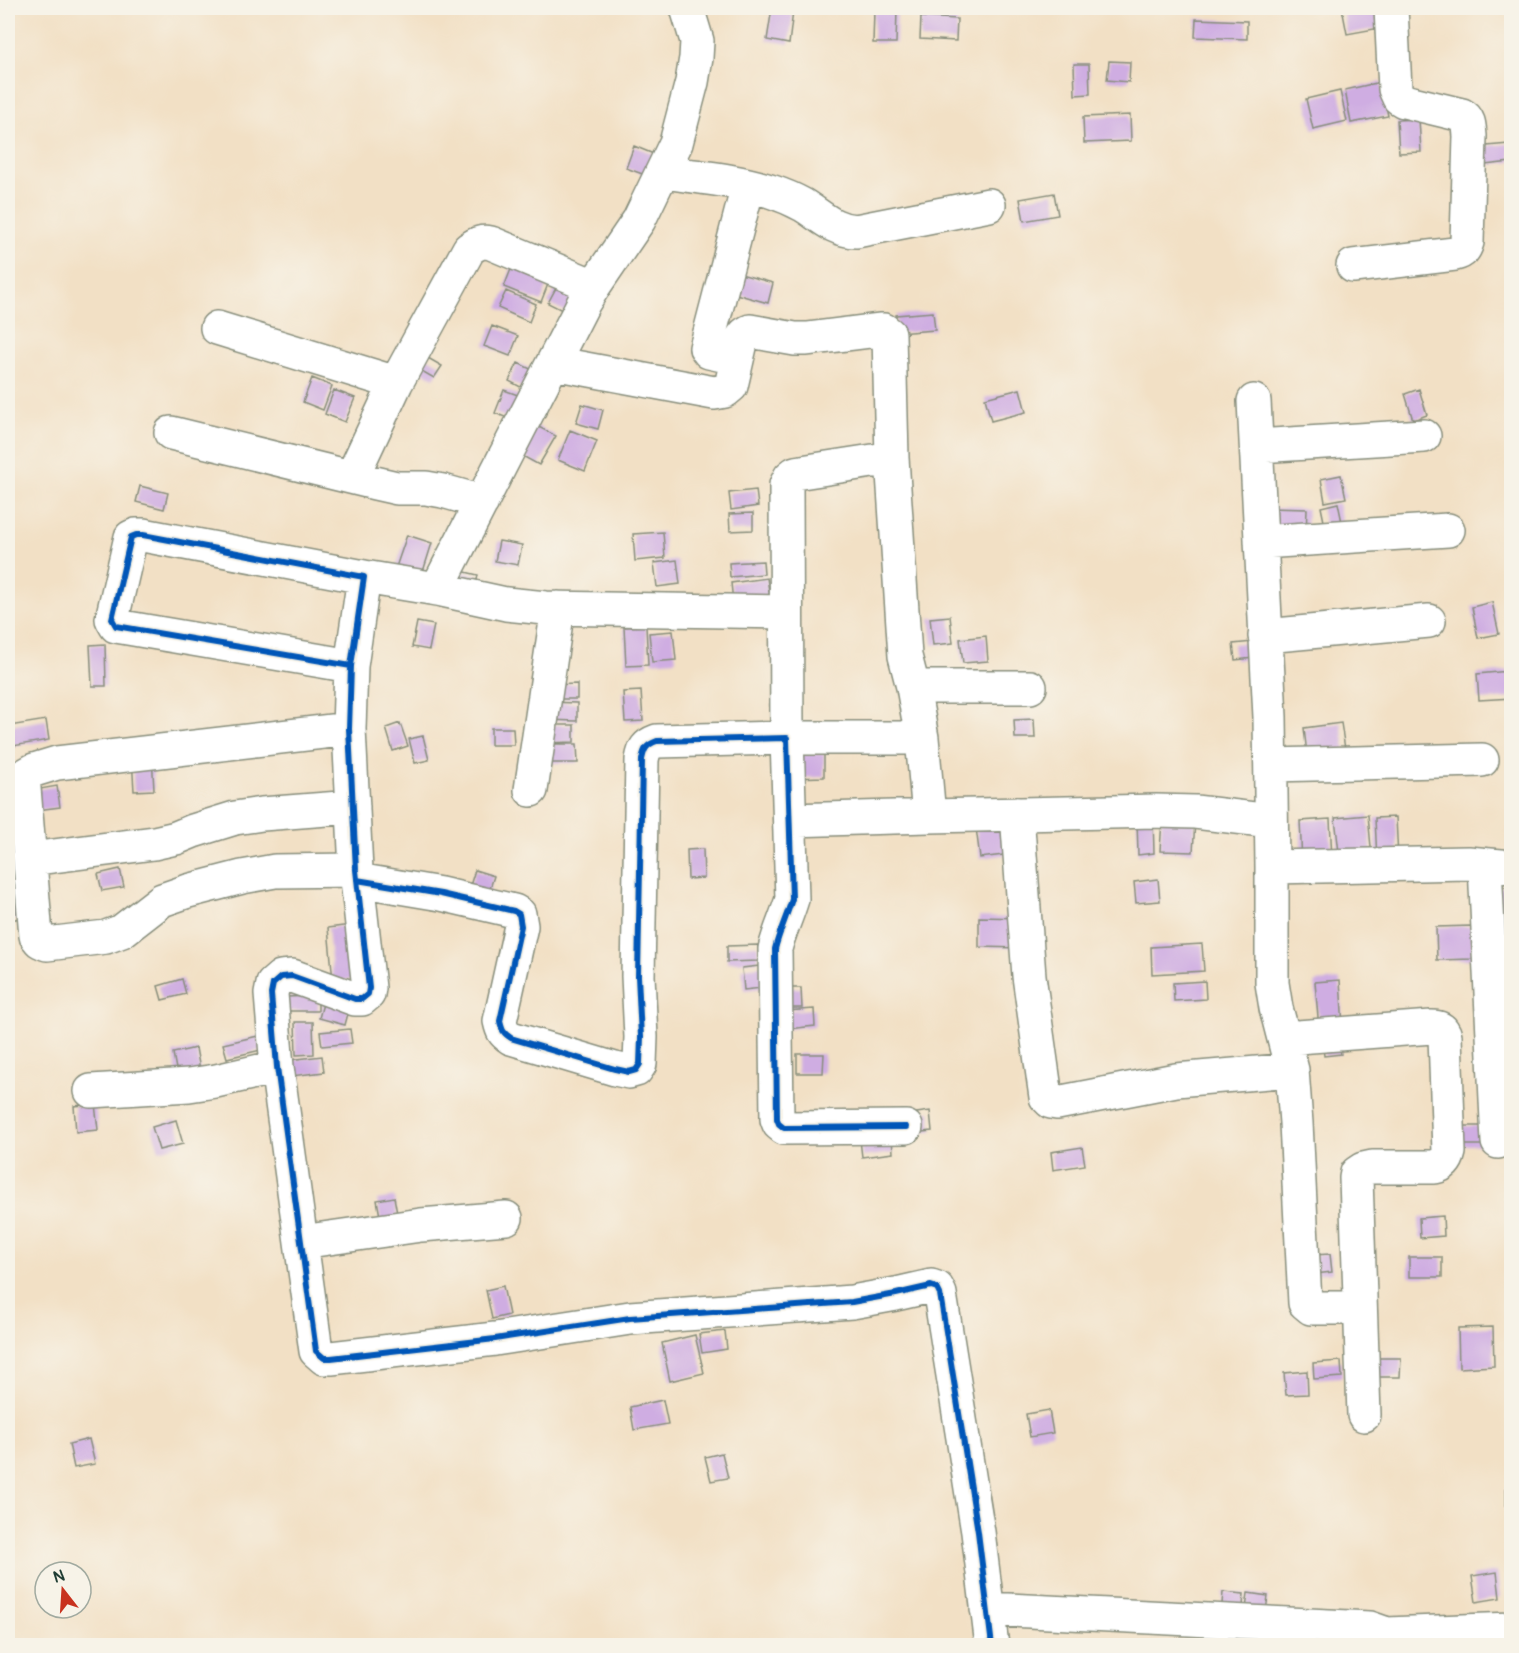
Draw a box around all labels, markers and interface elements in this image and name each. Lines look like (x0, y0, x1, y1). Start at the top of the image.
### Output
north arrow (33, 1560, 93, 1620)
text: N (51, 1565, 67, 1588)

